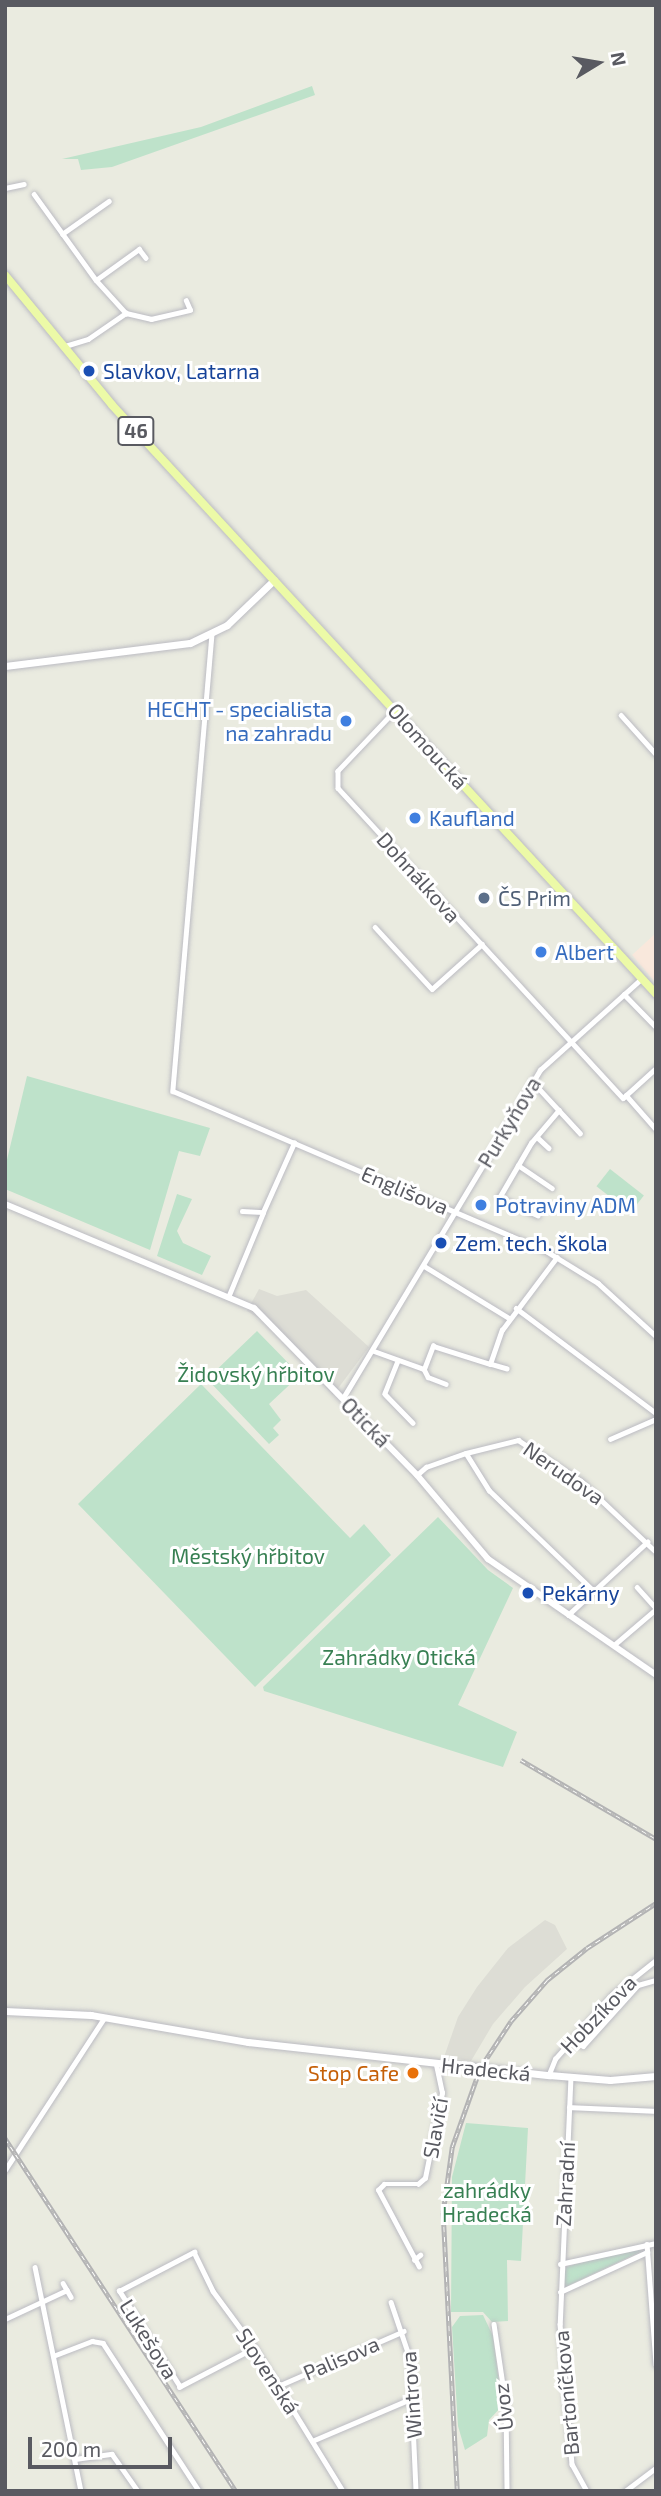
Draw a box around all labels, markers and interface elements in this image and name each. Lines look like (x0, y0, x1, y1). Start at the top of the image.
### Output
north arrow (563, 28, 633, 98)
text: N (607, 50, 632, 68)
place label: Slavkov, Latarna (103, 358, 260, 384)
marker: Slavkov, Latarna (81, 363, 97, 379)
road number: 46 (117, 416, 155, 446)
place label: HECHT - specialista na zahradu (147, 696, 332, 746)
street label: Olomoucká (383, 698, 473, 794)
marker: HECHT - specialista na zahradu (338, 713, 354, 729)
place label: Kaufland (429, 805, 515, 831)
marker: Kaufland (407, 810, 423, 826)
street label: Dohnálkova (372, 827, 466, 927)
place label: ČS Prim (498, 885, 571, 911)
marker: ČS Prim (476, 890, 492, 906)
place label: Albert (555, 939, 614, 965)
marker: Albert (533, 944, 549, 960)
street label: Purkyňova (472, 1072, 546, 1172)
street label: Englišova (358, 1160, 452, 1220)
place label: Potraviny ADM (495, 1192, 637, 1218)
marker: Potraviny ADM (473, 1197, 489, 1213)
place label: Zem. tech. škola (455, 1230, 608, 1256)
marker: Zem. tech. škola (433, 1235, 449, 1251)
park label: Židovský hřbitov (177, 1361, 335, 1387)
street label: Otická (336, 1392, 396, 1452)
street label: Nerudova (519, 1436, 609, 1510)
park label: Městský hřbitov (171, 1543, 325, 1569)
place label: Pekárny (542, 1580, 619, 1606)
marker: Pekárny (520, 1585, 536, 1601)
park label: Zahrádky Otická (322, 1644, 476, 1670)
street label: Hobzíkova (555, 1970, 641, 2058)
street label: Hradecká (440, 2052, 532, 2086)
place label: Stop Cafe (308, 2060, 399, 2086)
marker: Stop Cafe (405, 2065, 421, 2081)
street label: Slavičí (417, 2096, 453, 2160)
street label: Zahradní (550, 2141, 580, 2227)
park label: zahrádky Hradecká (442, 2177, 532, 2227)
street label: Lukešova (115, 2294, 183, 2384)
street label: Slovenská (231, 2323, 305, 2419)
street label: Bartoníčkova (548, 2329, 584, 2457)
street label: Palisova (299, 2331, 383, 2385)
street label: Wintrova (395, 2350, 427, 2440)
street label: Úvoz (488, 2382, 518, 2432)
scale bar (32, 2422, 175, 2466)
text: 200 m (41, 2436, 101, 2461)

